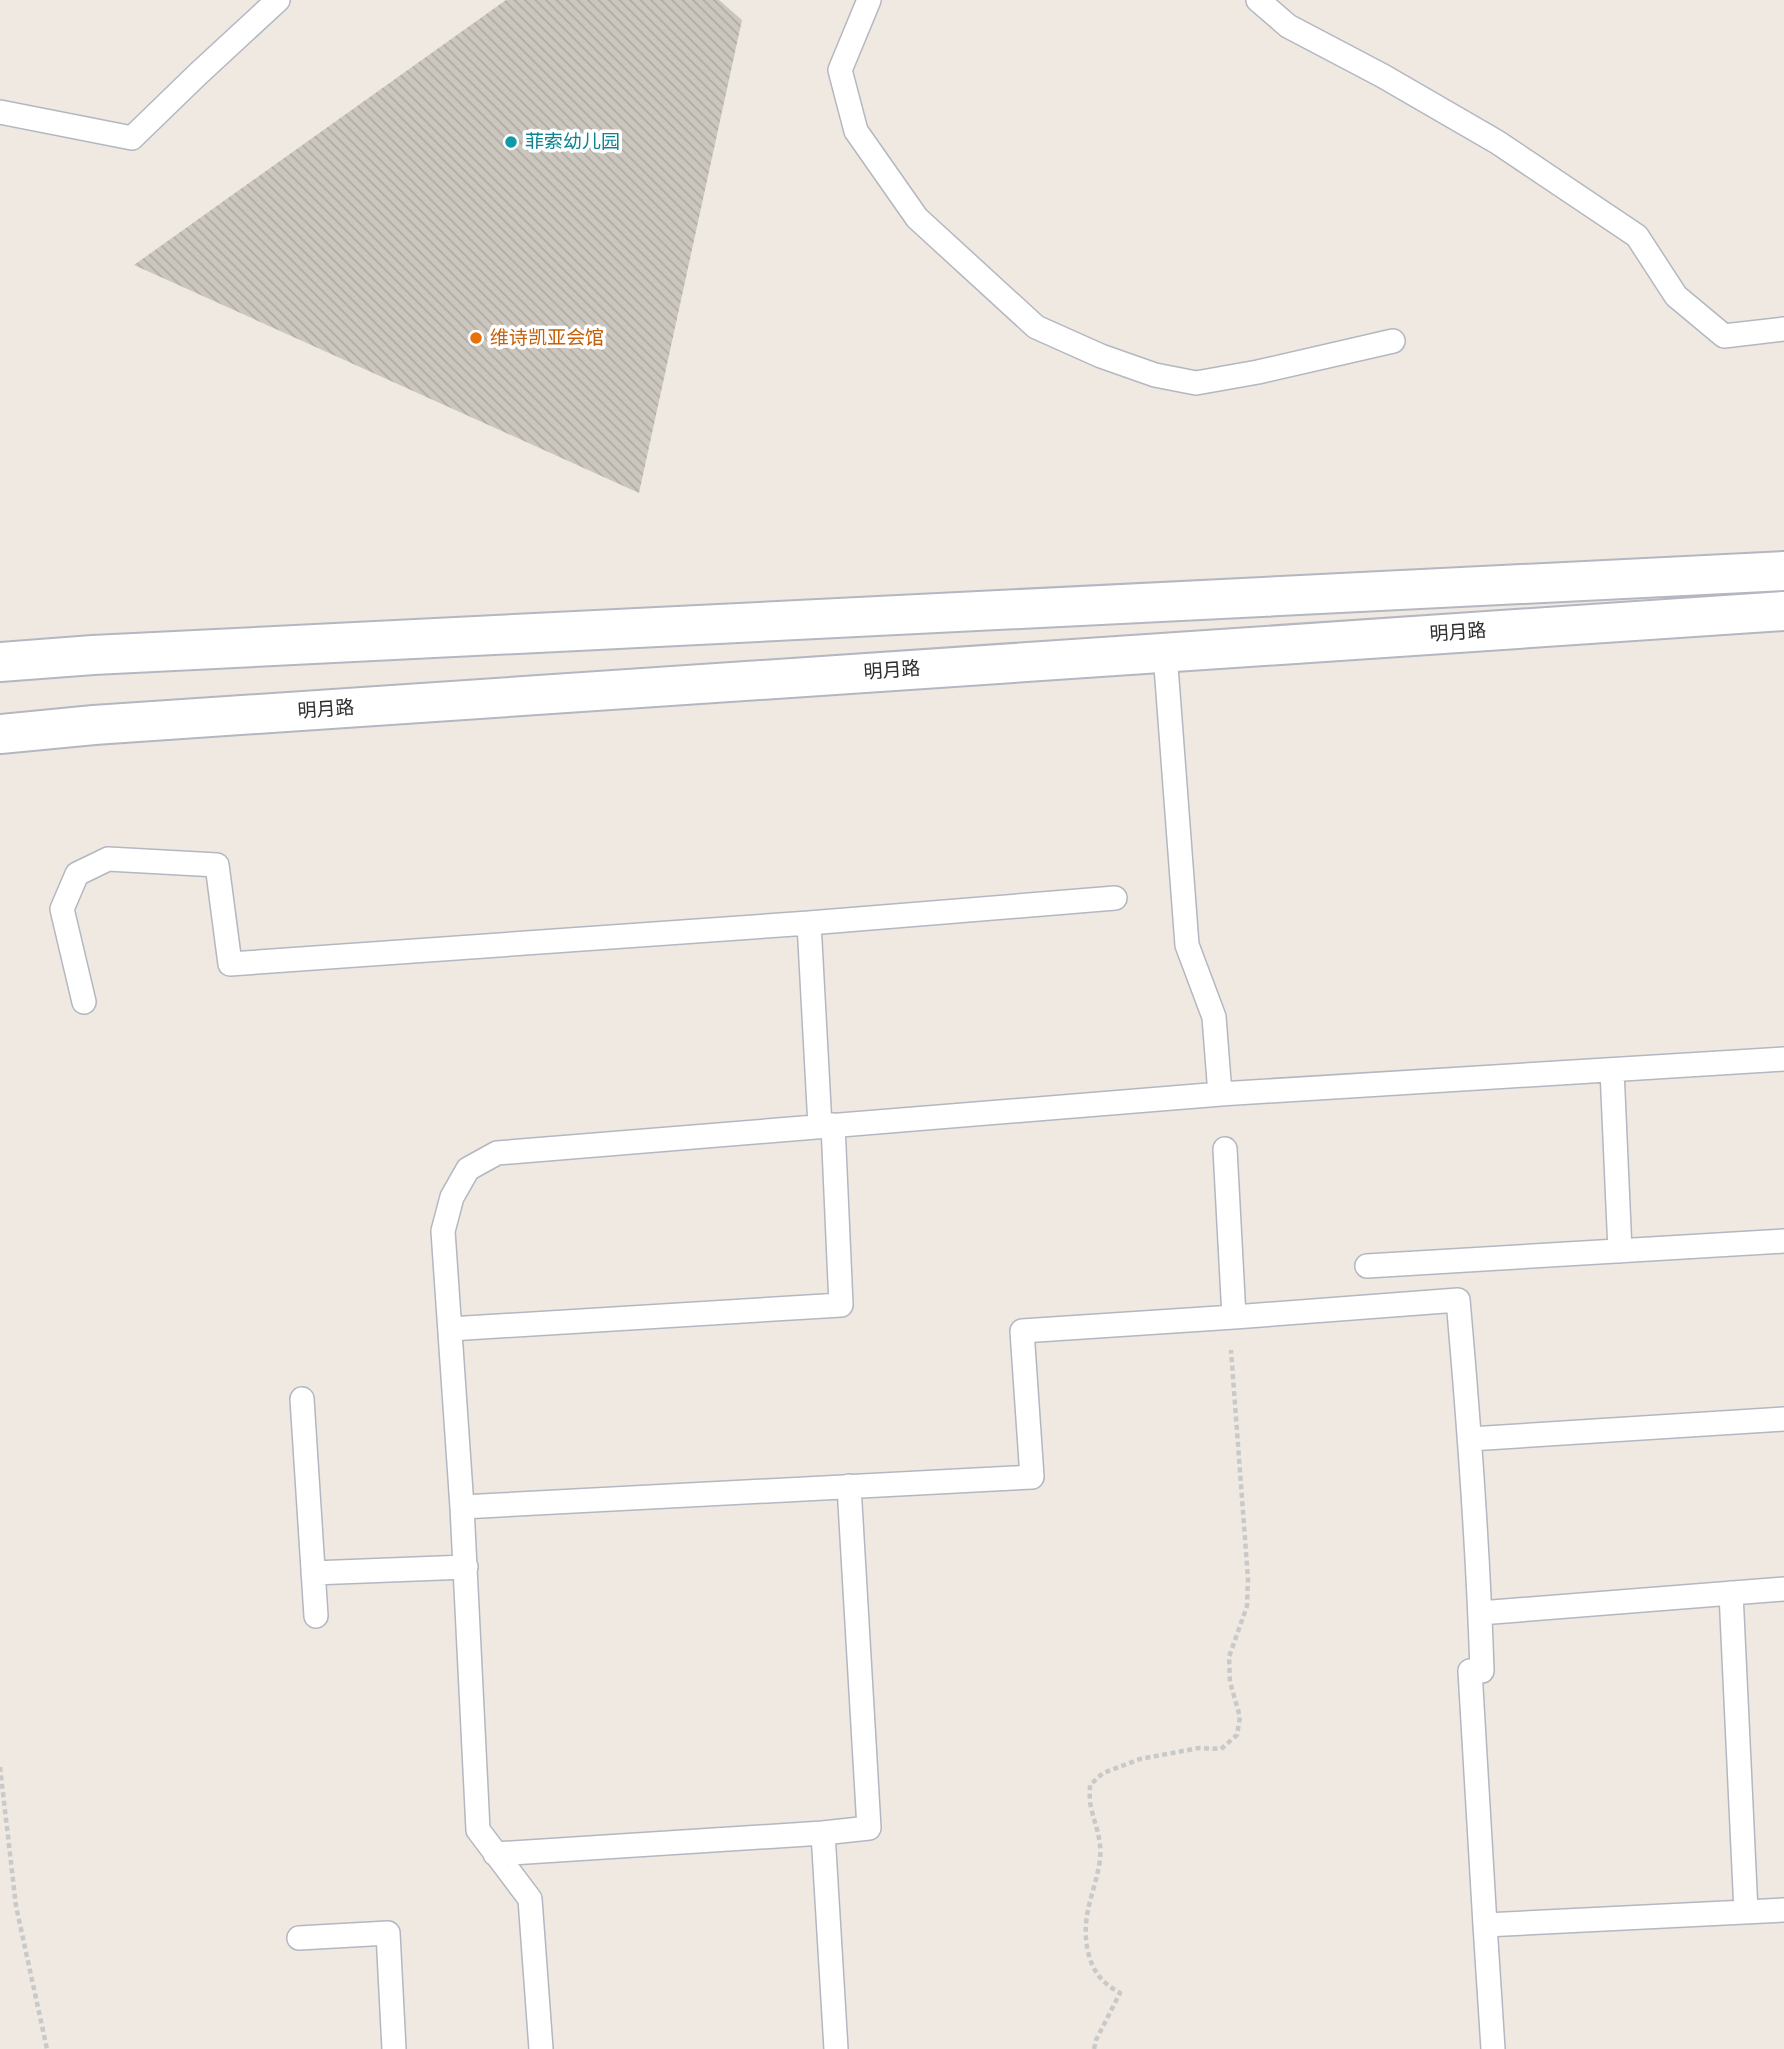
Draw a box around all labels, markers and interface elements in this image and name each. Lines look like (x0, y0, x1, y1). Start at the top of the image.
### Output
place label: 菲索幼儿园 (525, 132, 620, 152)
marker: 菲索幼儿园 (503, 134, 519, 150)
place label: 维诗凯亚会馆 (490, 327, 604, 348)
marker: 维诗凯亚会馆 (468, 330, 484, 346)
street label: 明月路 (1429, 621, 1487, 644)
street label: 明月路 (863, 659, 921, 682)
street label: 明月路 (297, 698, 355, 721)

